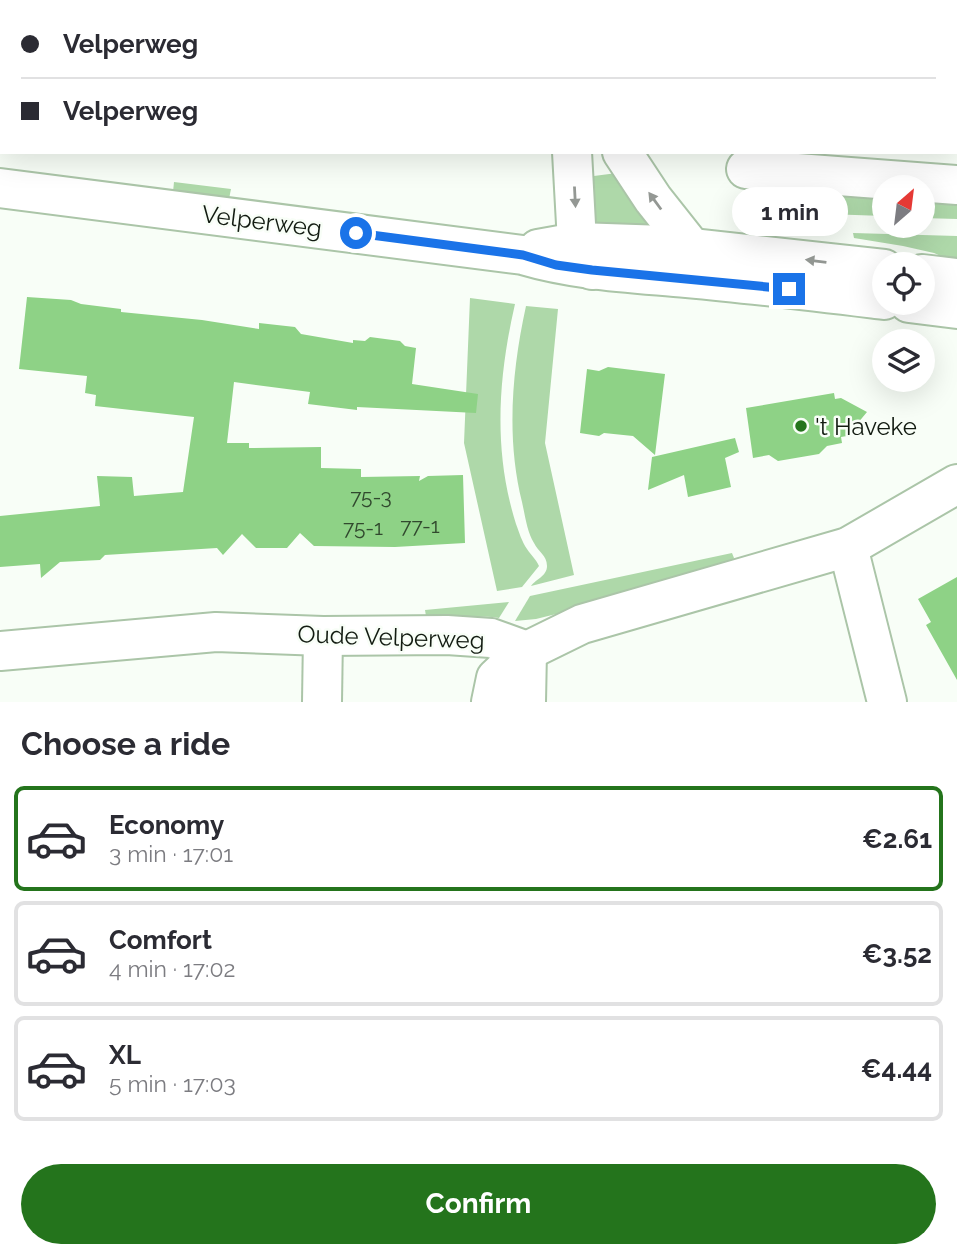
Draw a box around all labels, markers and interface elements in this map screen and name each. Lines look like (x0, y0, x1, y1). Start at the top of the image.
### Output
text: Velperweg (63, 29, 198, 59)
text: Velperweg (63, 96, 198, 126)
north arrow (872, 175, 934, 238)
map controls (872, 175, 935, 392)
one-way arrow (570, 186, 581, 208)
callout: 1 min (731, 188, 847, 236)
one-way arrow (648, 192, 662, 210)
text: 1 min (761, 198, 819, 225)
street label: Velperweg (200, 199, 324, 243)
route start (340, 217, 372, 249)
button: locate (872, 252, 935, 315)
one-way arrow (805, 256, 827, 267)
route end (773, 273, 805, 305)
button: layers (872, 329, 935, 392)
place label: 't Haveke (815, 412, 917, 441)
marker: 't Haveke (793, 418, 809, 434)
house number: 75-3 (350, 484, 392, 509)
house number: 77-1 (400, 513, 440, 538)
house number: 75-1 (343, 515, 383, 540)
street label: Oude Velperweg (297, 619, 485, 655)
text: Choose a ride (21, 725, 230, 762)
icon: car (25, 807, 88, 870)
text: Economy (109, 810, 224, 840)
text: €2.61 (862, 824, 932, 854)
text: 3 min · 17:01 (109, 840, 233, 867)
icon: car (25, 922, 88, 985)
text: Comfort (109, 925, 212, 955)
text: €3.52 (862, 939, 932, 969)
text: 4 min · 17:02 (109, 955, 235, 982)
icon: car (25, 1037, 88, 1100)
text: XL (109, 1040, 141, 1070)
text: €4.44 (861, 1054, 932, 1084)
text: 5 min · 17:03 (109, 1070, 236, 1097)
button: Confirm (21, 1164, 936, 1244)

